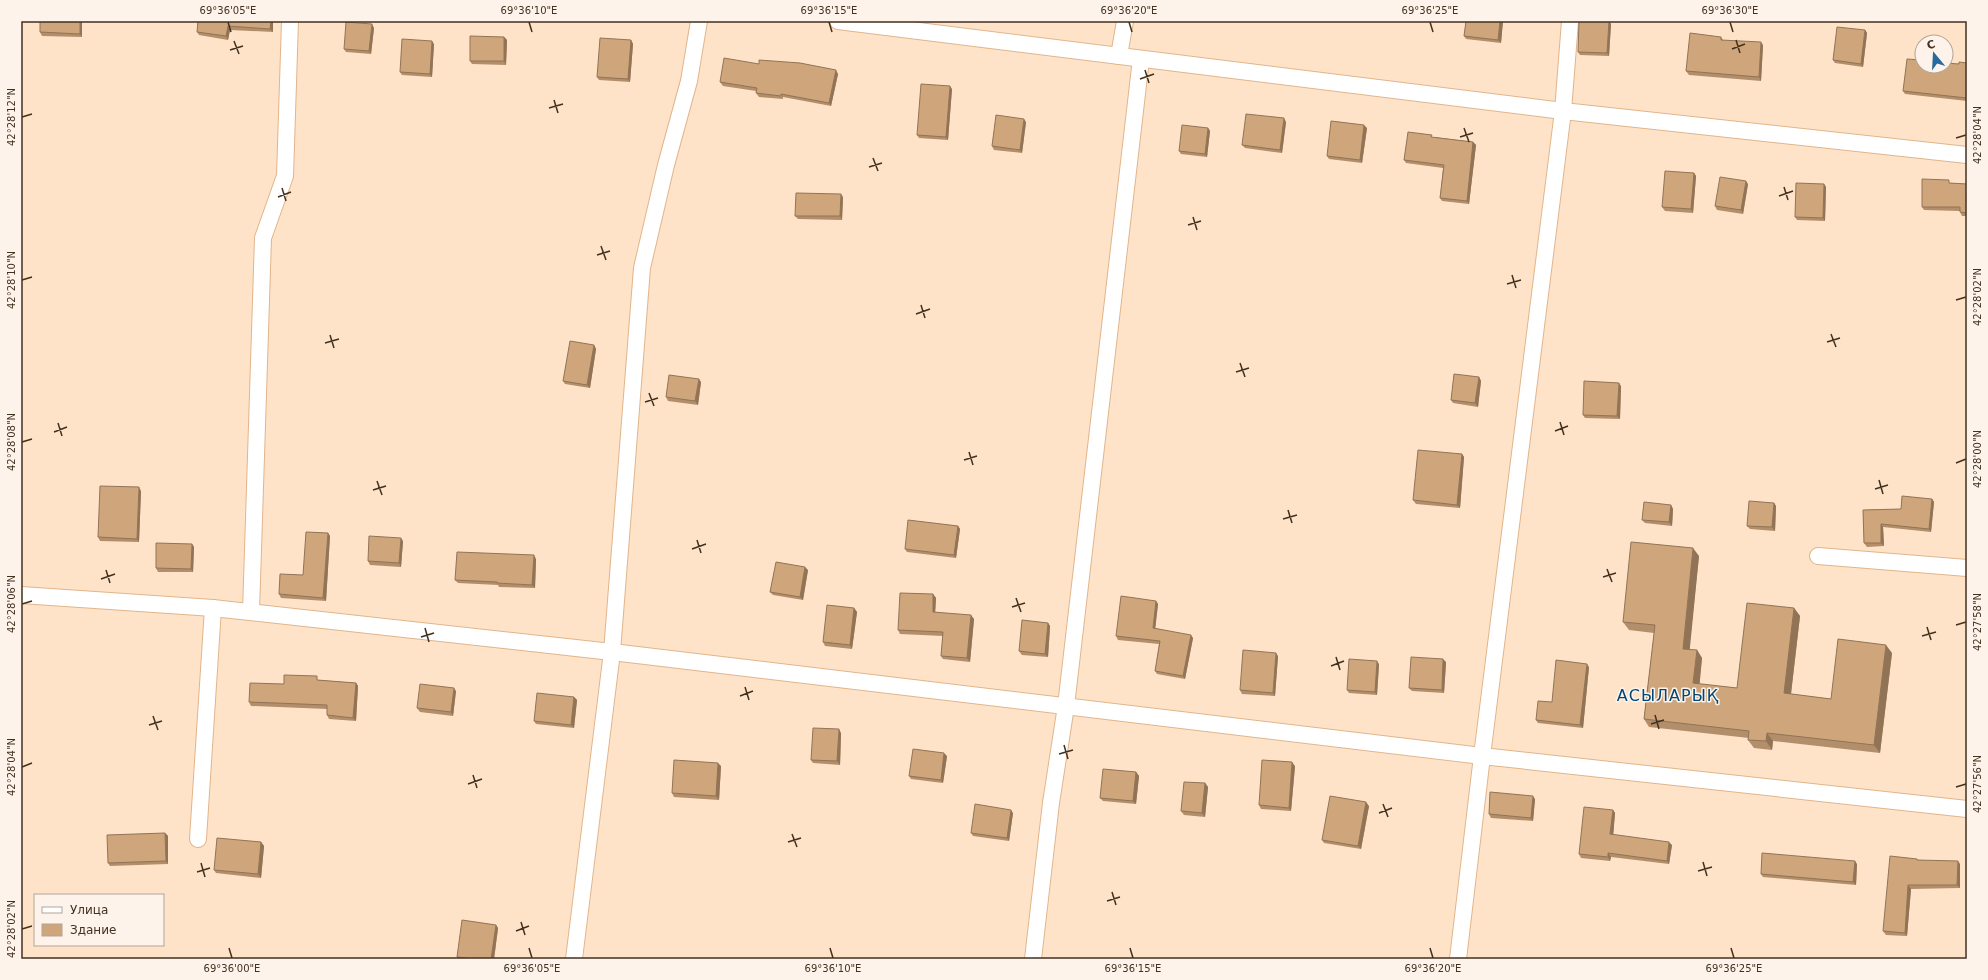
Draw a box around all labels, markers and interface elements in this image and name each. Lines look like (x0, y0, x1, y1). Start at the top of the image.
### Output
text: 69°36'05"E (200, 5, 256, 16)
text: 69°36'10"E (501, 5, 557, 16)
text: 69°36'15"E (801, 5, 857, 16)
text: 69°36'20"E (1101, 5, 1157, 16)
text: 69°36'25"E (1402, 5, 1458, 16)
text: 69°36'30"E (1702, 5, 1758, 16)
north arrow (1914, 34, 1954, 74)
text: С (1925, 38, 1937, 52)
text: 42°28'12"N (6, 88, 17, 146)
text: 42°28'04"N (1972, 106, 1983, 164)
text: 42°28'10"N (6, 251, 17, 309)
text: 42°28'02"N (1972, 268, 1983, 326)
text: 42°28'08"N (6, 413, 17, 471)
text: 42°28'00"N (1972, 430, 1983, 488)
text: 42°28'06"N (6, 575, 17, 633)
text: 42°27'58"N (1972, 593, 1983, 651)
district label: АСЫЛАРЫҚ (1617, 686, 1719, 705)
text: 42°28'04"N (6, 738, 17, 796)
text: 42°27'56"N (1972, 755, 1983, 813)
legend (34, 894, 164, 946)
text: 42°28'02"N (6, 900, 17, 958)
text: Улица (70, 903, 108, 917)
text: Здание (70, 923, 116, 937)
text: 69°36'00"E (204, 963, 260, 974)
text: 69°36'05"E (504, 963, 560, 974)
text: 69°36'10"E (805, 963, 861, 974)
text: 69°36'15"E (1105, 963, 1161, 974)
text: 69°36'20"E (1405, 963, 1461, 974)
text: 69°36'25"E (1706, 963, 1762, 974)

